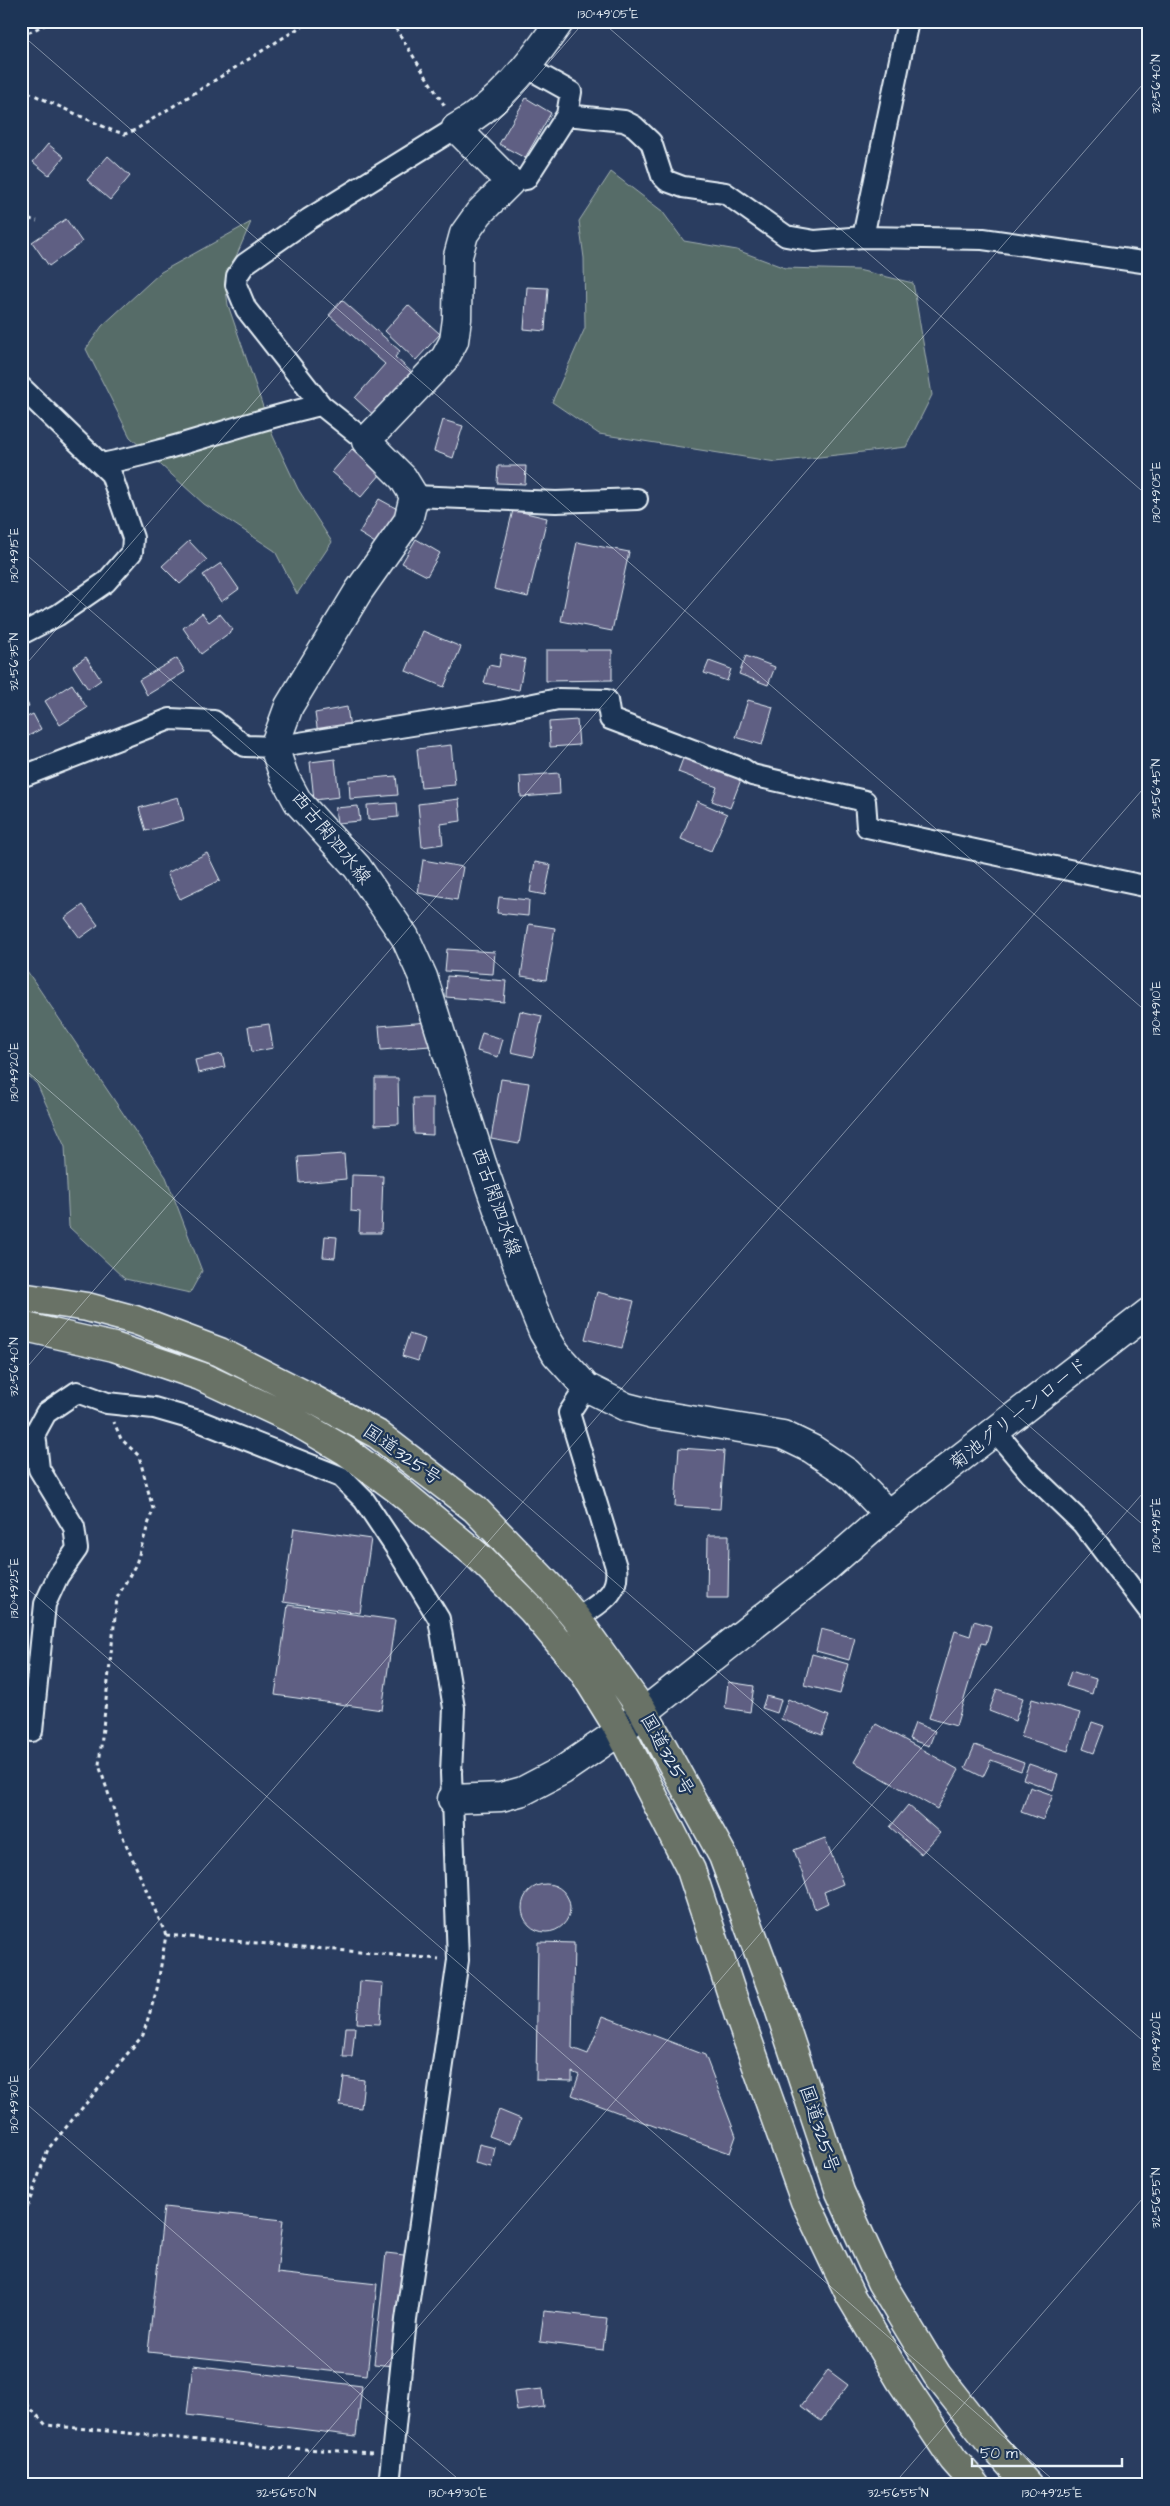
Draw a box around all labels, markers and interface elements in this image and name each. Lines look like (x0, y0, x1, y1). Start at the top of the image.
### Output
text: 130°49'05"E (578, 6, 638, 23)
text: 32°56'40"N (1148, 54, 1165, 114)
text: 130°49'05"E (1148, 462, 1165, 522)
text: 130°49'15"E (6, 528, 23, 582)
text: 32°56'35"N (6, 632, 23, 691)
text: 32°56'45"N (1148, 758, 1165, 819)
street label: 西古閑泗水線 (285, 785, 377, 891)
text: 130°49'10"E (1148, 981, 1165, 1035)
text: 130°49'20"E (6, 1042, 23, 1102)
street label: 西古閑泗水線 (465, 1144, 527, 1260)
text: 32°56'40"N (6, 1337, 23, 1397)
street label: 菊池グリーンロード (944, 1351, 1094, 1477)
street label: 国道325号 (357, 1418, 447, 1492)
text: 130°49'15"E (1148, 1498, 1165, 1552)
text: 130°49'25"E (6, 1558, 23, 1618)
street label: 国道325号 (633, 1709, 701, 1801)
text: 130°49'20"E (1148, 2011, 1165, 2071)
text: 130°49'30"E (6, 2075, 23, 2133)
street label: 国道325号 (792, 2082, 846, 2176)
text: 32°56'55"N (1148, 2167, 1165, 2228)
scale bar (972, 2436, 1122, 2468)
text: 50 m (980, 2443, 1018, 2464)
text: 32°56'50"N (256, 2485, 316, 2502)
text: 130°49'30"E (429, 2485, 487, 2502)
text: 32°56'55"N (868, 2485, 929, 2502)
text: 130°49'25"E (1022, 2485, 1082, 2502)

